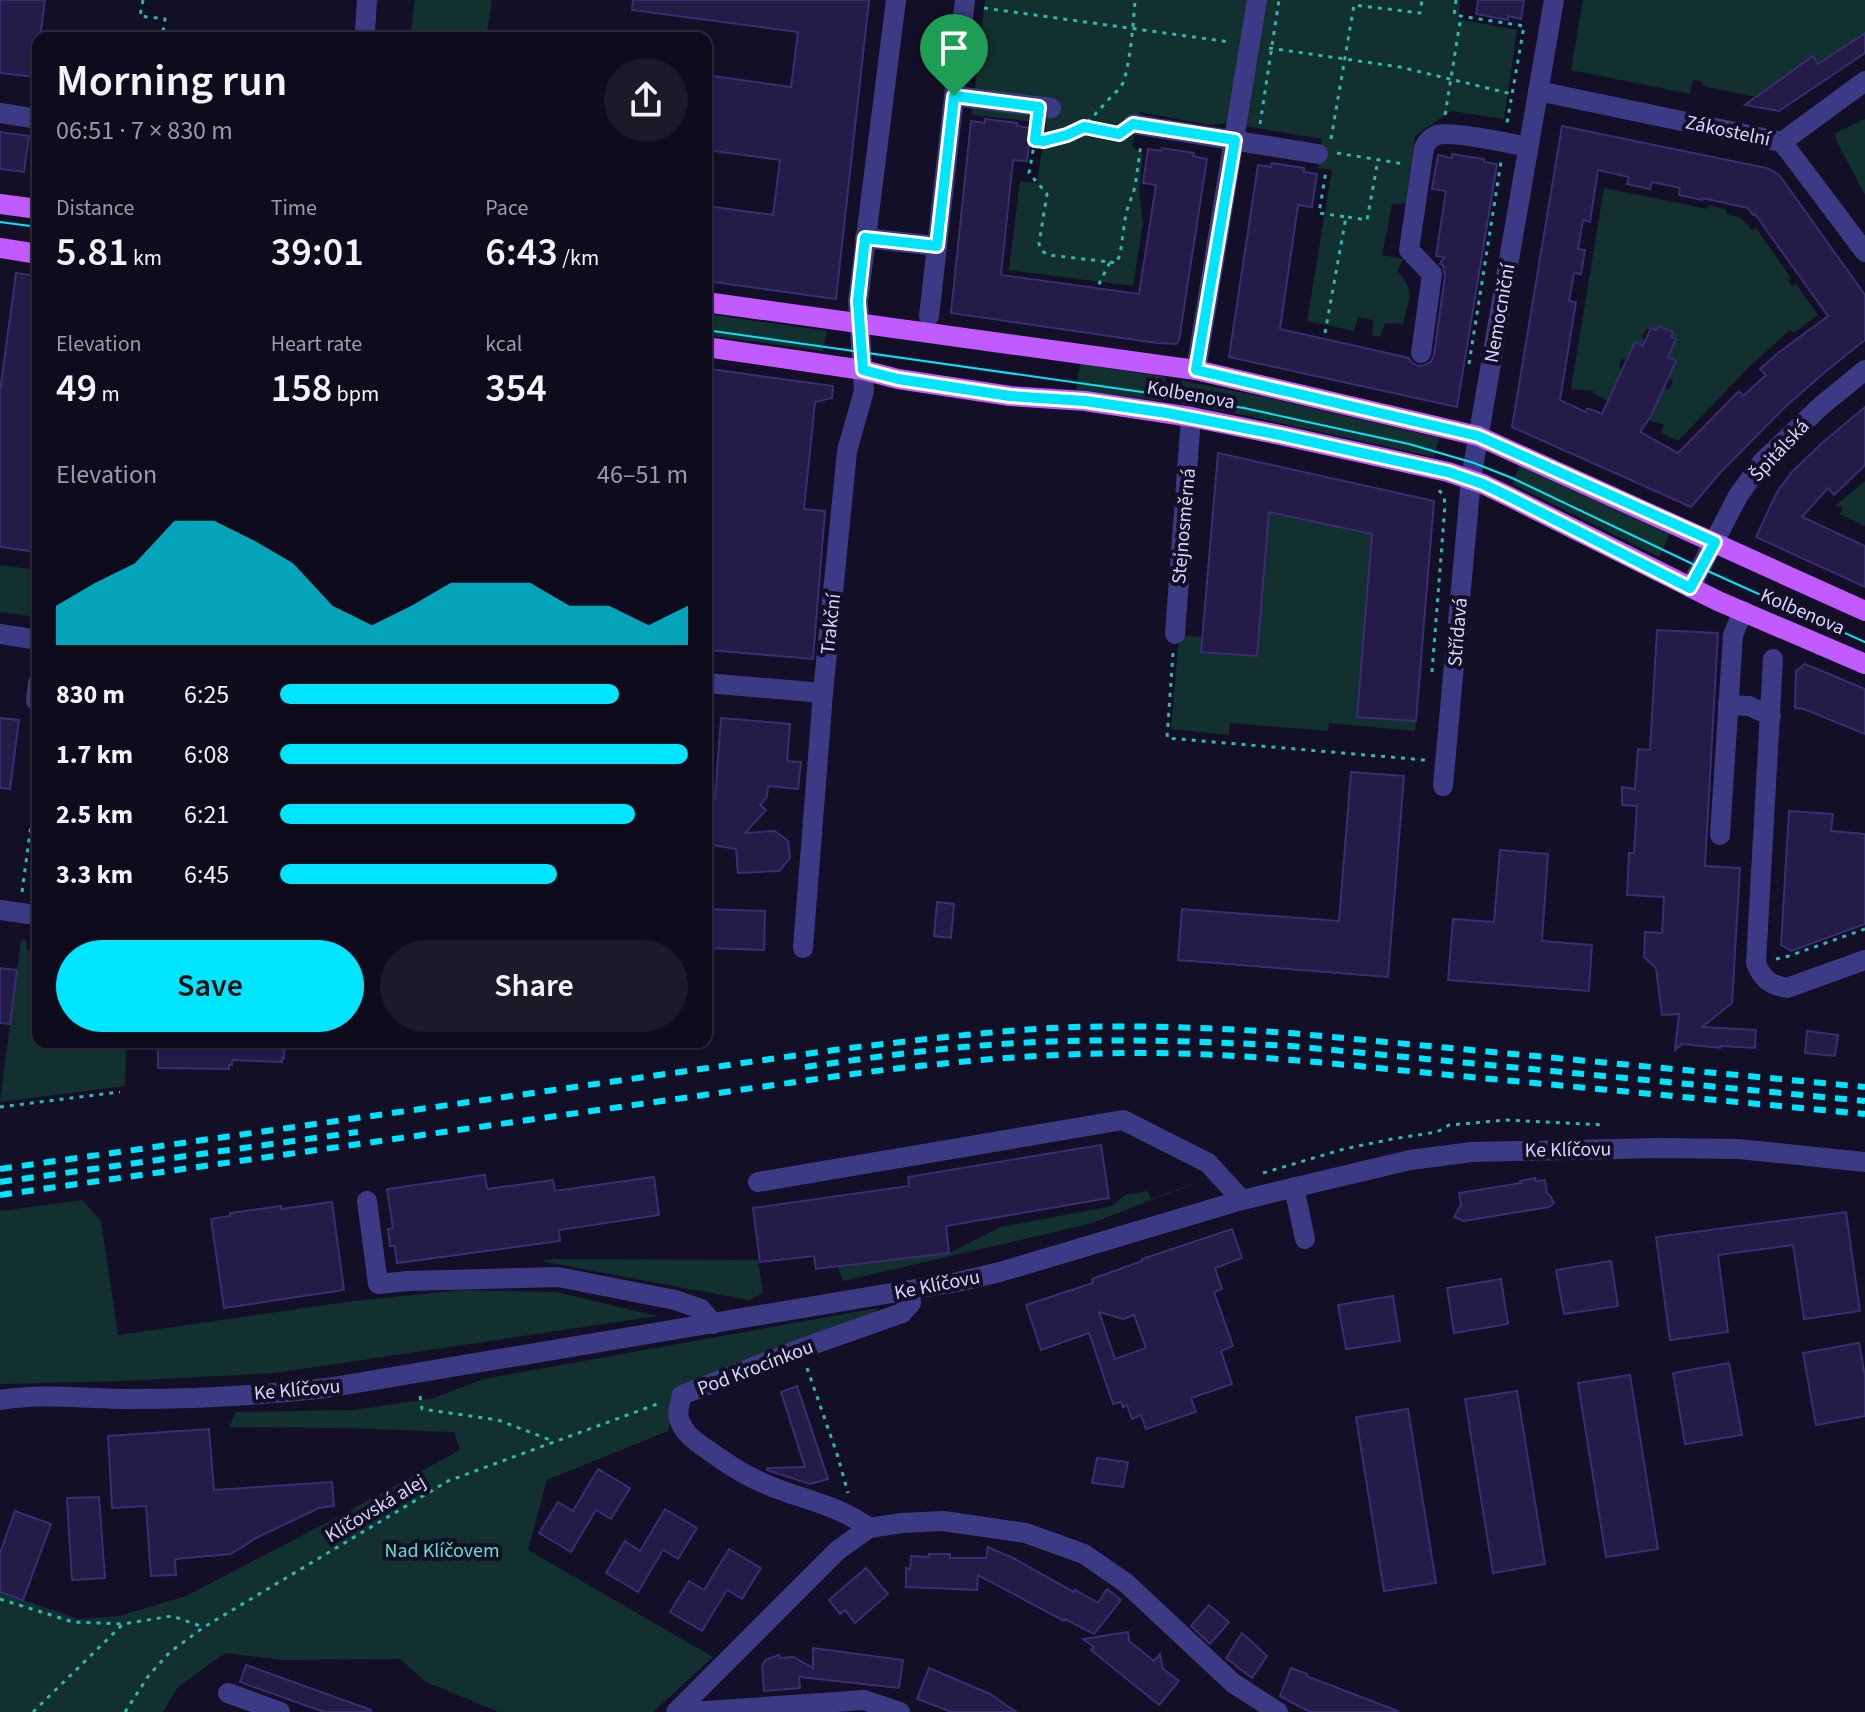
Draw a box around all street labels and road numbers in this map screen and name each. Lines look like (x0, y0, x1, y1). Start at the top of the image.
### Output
street label: Zákostelní (1683, 108, 1774, 154)
street label: Nemocniční (1477, 260, 1523, 365)
street label: Kolbenova (1145, 373, 1237, 417)
street label: Špitálská (1743, 413, 1816, 488)
street label: Stejnosměrná (1165, 467, 1203, 585)
street label: Kolbenova (1756, 582, 1849, 642)
street label: Trakční (814, 591, 848, 656)
street label: Střídavá (1441, 596, 1475, 668)
street label: Ke Klíčovu (1524, 1135, 1612, 1165)
street label: Ke Klíčovu (892, 1263, 982, 1307)
street label: Pod Krocínkou (693, 1333, 817, 1403)
street label: Ke Klíčovu (253, 1372, 341, 1408)
street label: Klíčovská alej (320, 1468, 431, 1550)

